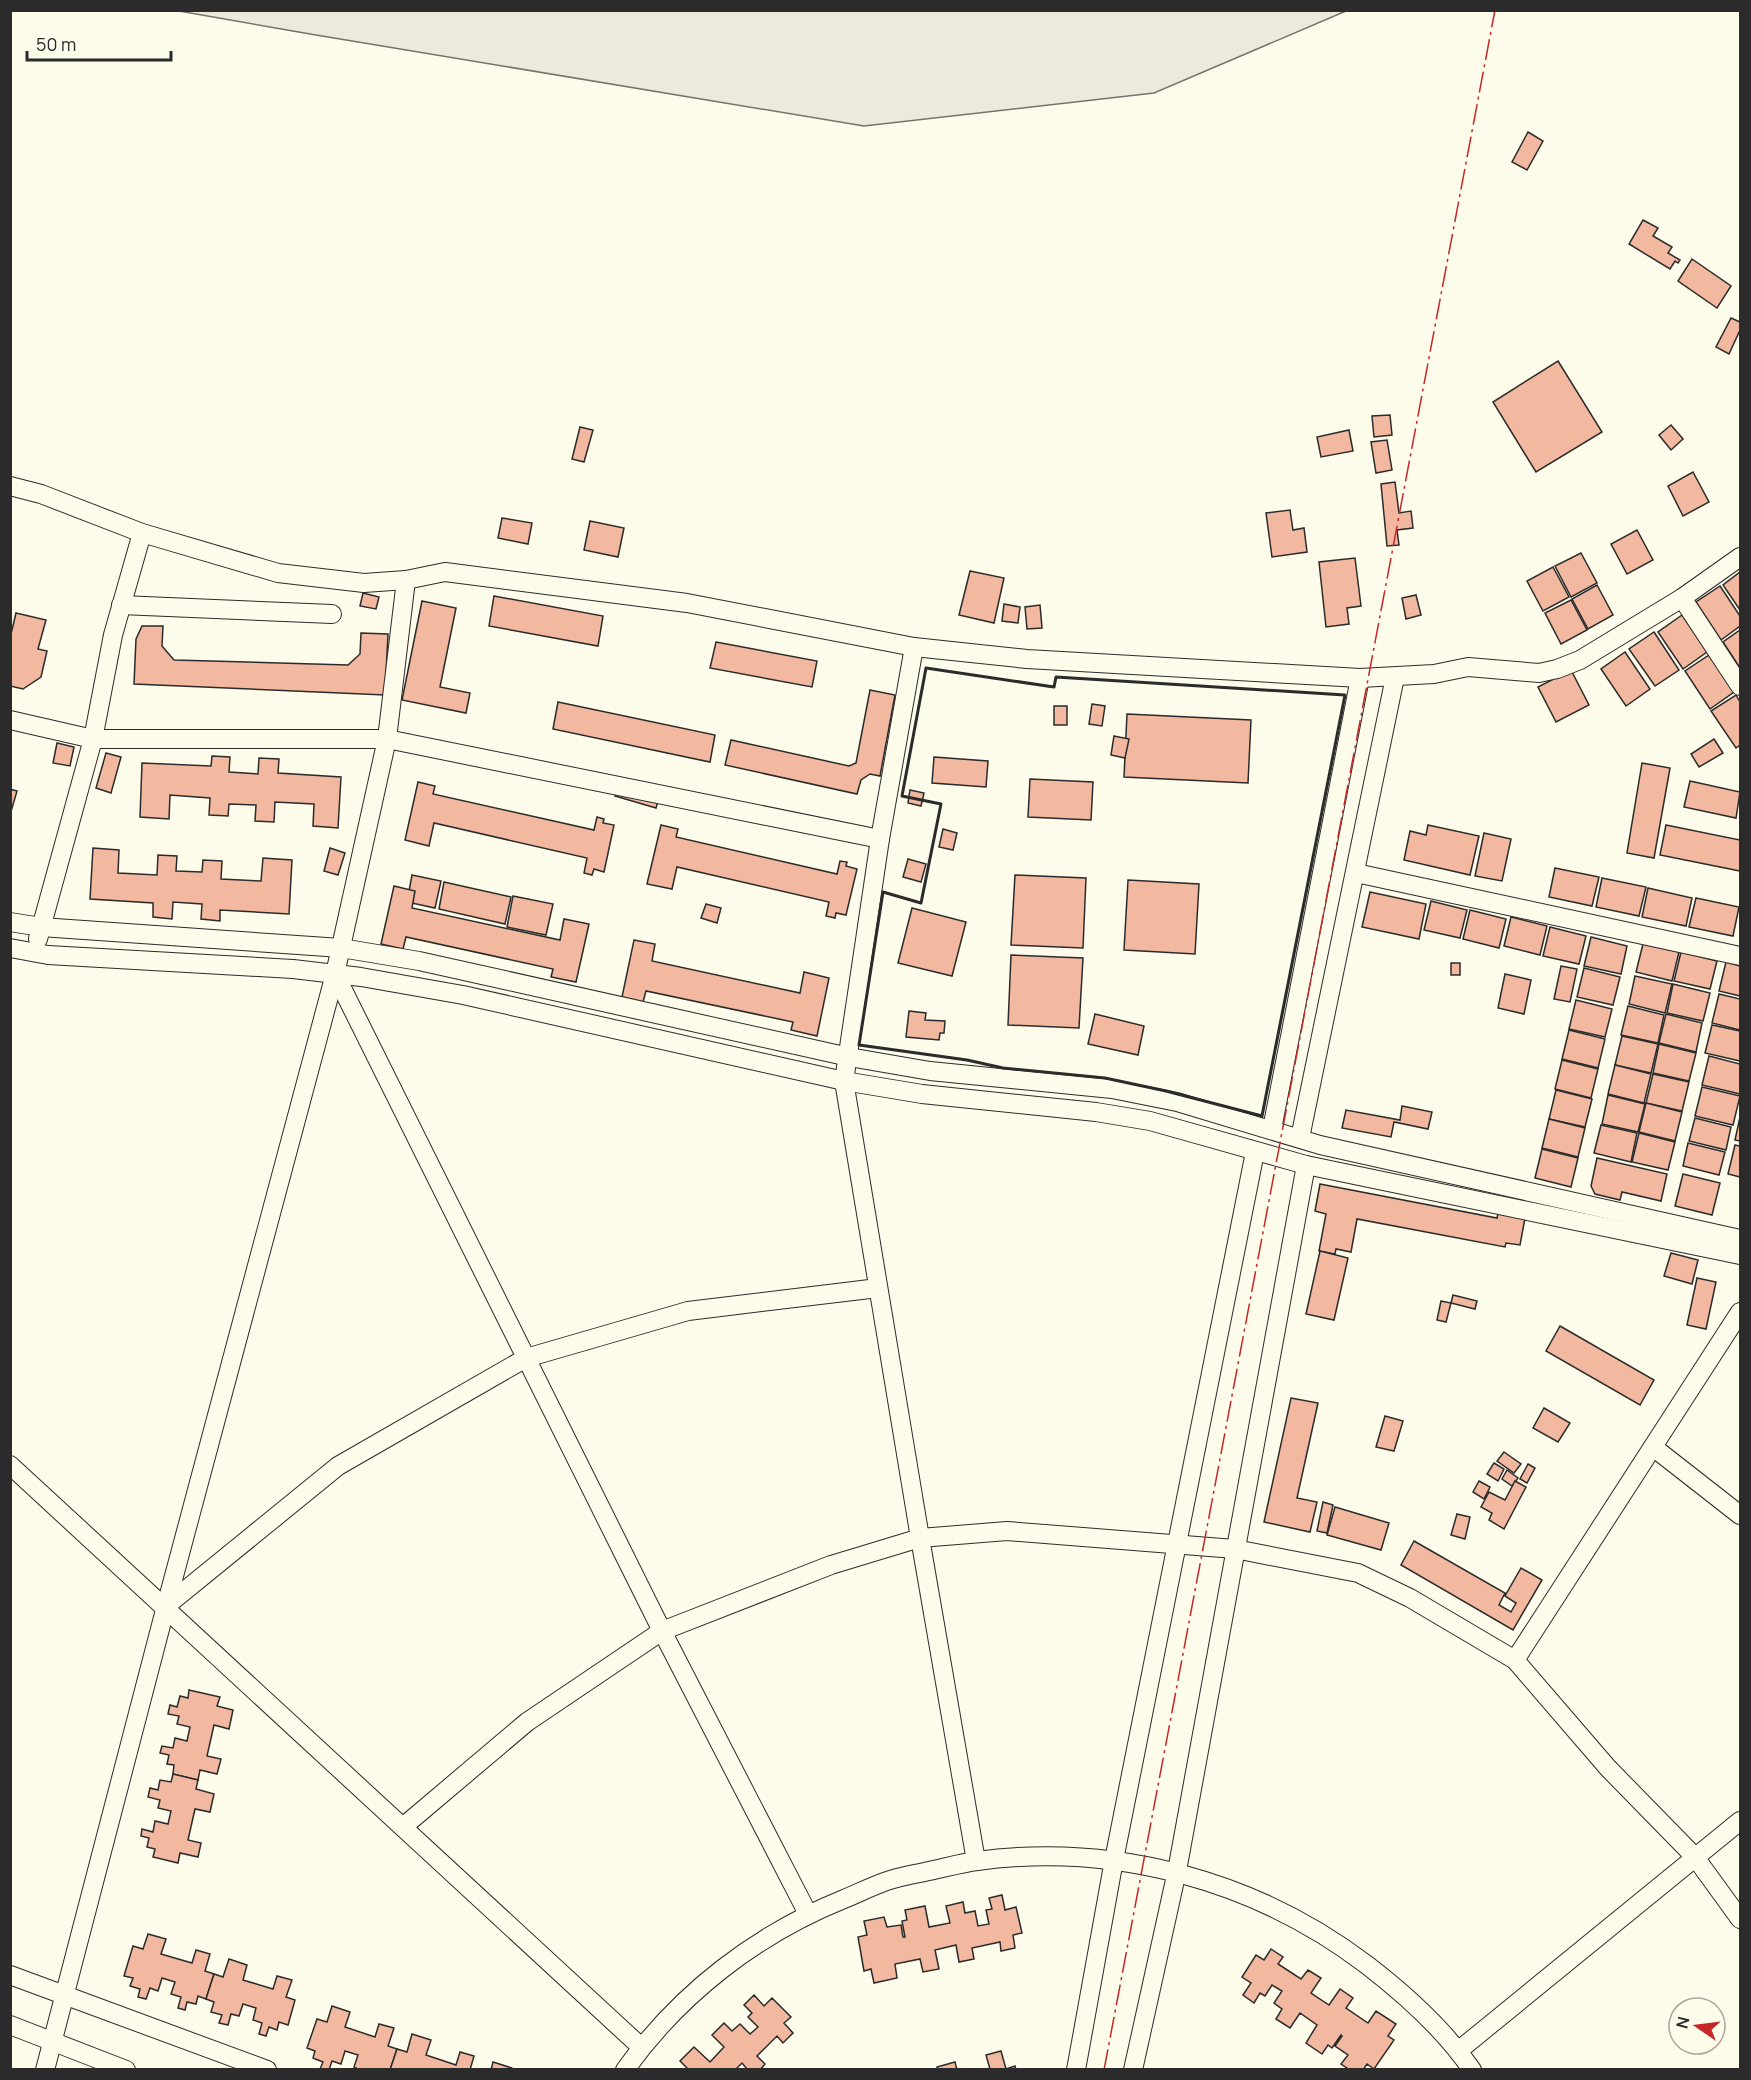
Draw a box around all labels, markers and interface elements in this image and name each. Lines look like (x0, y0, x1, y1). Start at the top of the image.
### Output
scale bar (27, 24, 171, 62)
text: 50 m (36, 32, 76, 56)
north arrow (1667, 1996, 1727, 2056)
text: N (1670, 2014, 1695, 2031)

